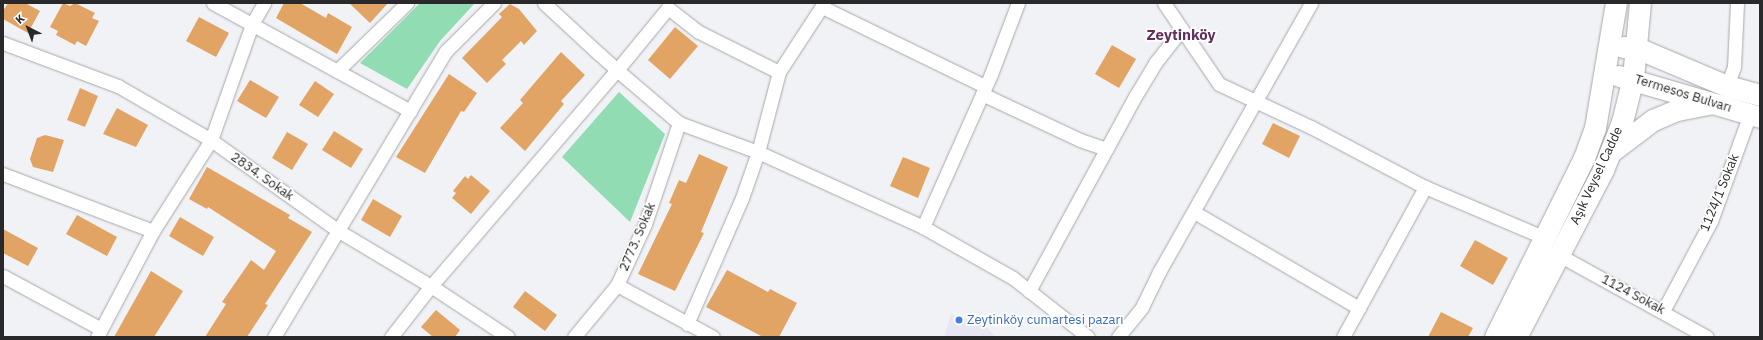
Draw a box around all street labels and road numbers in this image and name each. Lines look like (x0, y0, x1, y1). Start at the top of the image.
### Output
street label: Termesos Bulvarı (1633, 72, 1733, 116)
street label: Aşık Veysel Cadde (1567, 125, 1627, 227)
street label: 2834. Sokak (228, 150, 296, 204)
street label: 1124/1 Sokak (1697, 152, 1743, 234)
street label: 2773. Sokak (617, 200, 659, 274)
street label: 1124 Sokak (1599, 272, 1667, 318)

